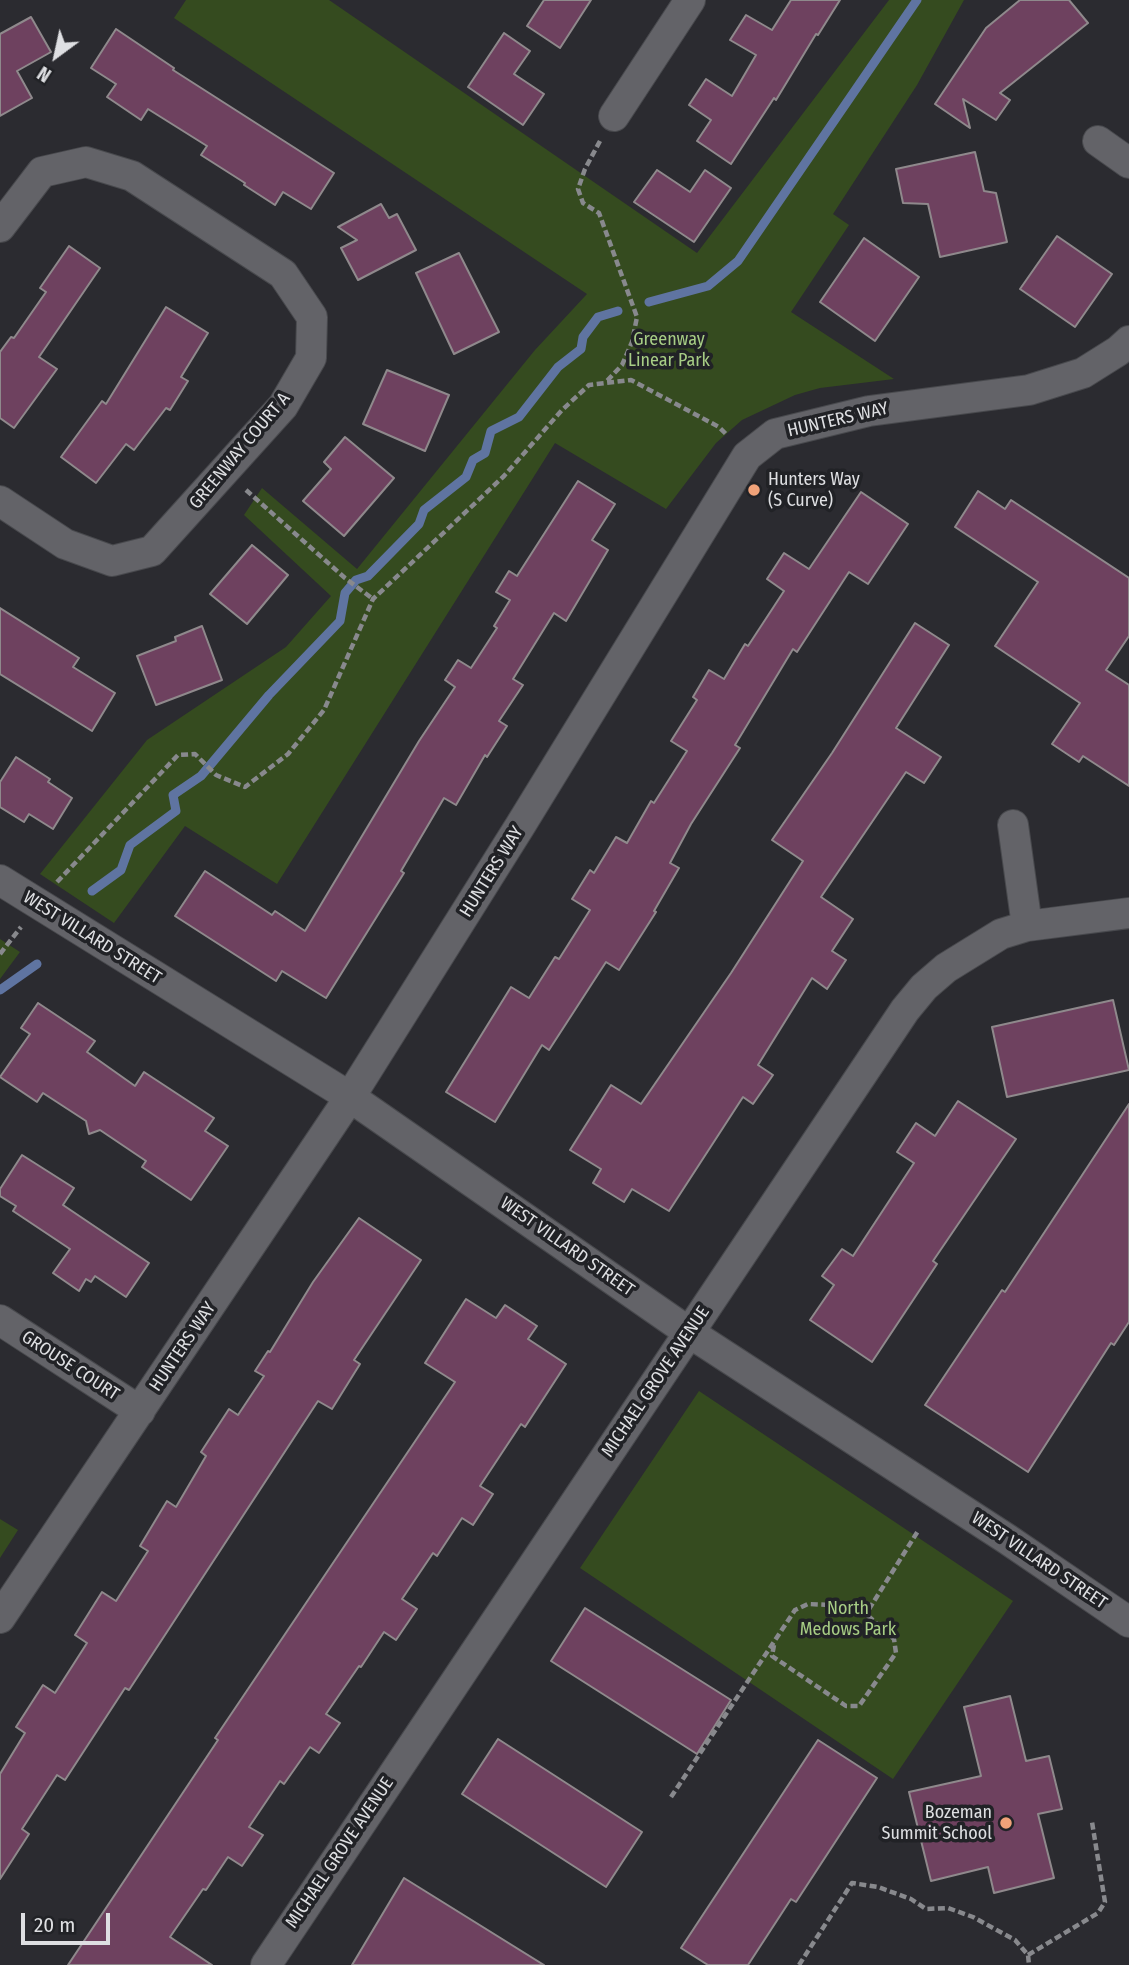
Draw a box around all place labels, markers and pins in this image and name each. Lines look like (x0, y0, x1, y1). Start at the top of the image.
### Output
place label: Hunters Way (S Curve) (768, 469, 860, 512)
marker: Hunters Way (S Curve) (746, 482, 762, 498)
place label: Bozeman Summit School (882, 1802, 992, 1844)
marker: Bozeman Summit School (998, 1815, 1014, 1831)

